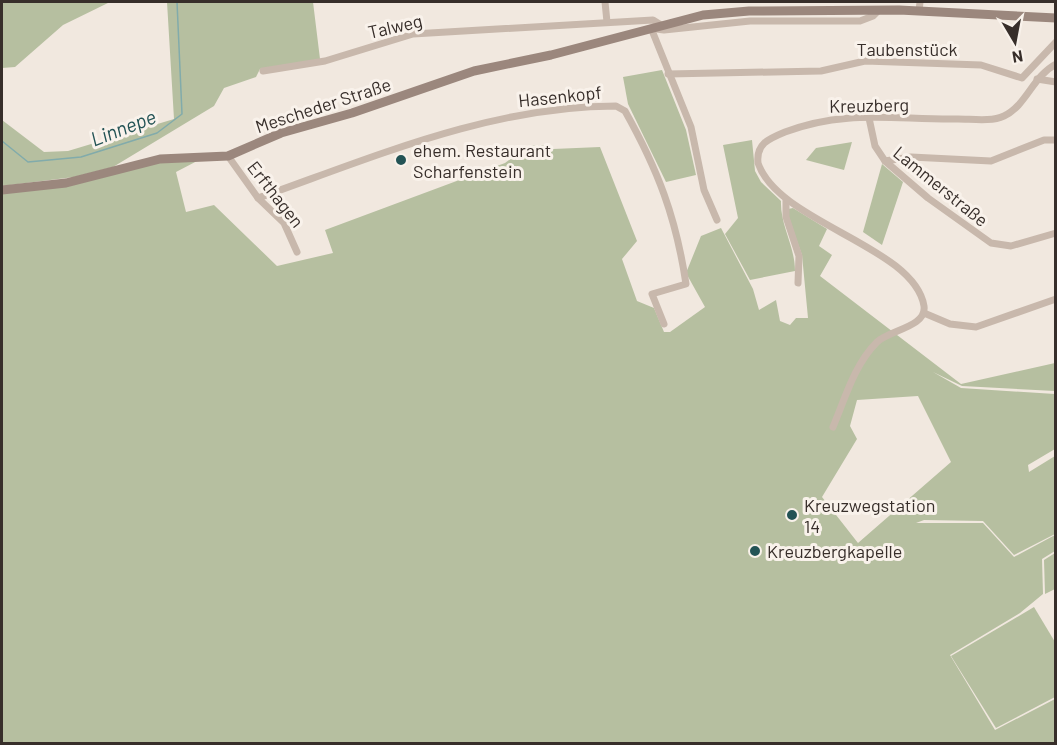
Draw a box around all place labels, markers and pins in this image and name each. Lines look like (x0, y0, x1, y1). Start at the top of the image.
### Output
place label: ehem. Restaurant Scharfenstein (413, 139, 551, 182)
marker: ehem. Restaurant Scharfenstein (394, 153, 408, 167)
place label: Kreuzwegstation 14 (804, 494, 935, 537)
marker: Kreuzwegstation 14 (785, 508, 799, 522)
place label: Kreuzbergkapelle (767, 540, 902, 562)
marker: Kreuzbergkapelle (748, 544, 762, 558)

